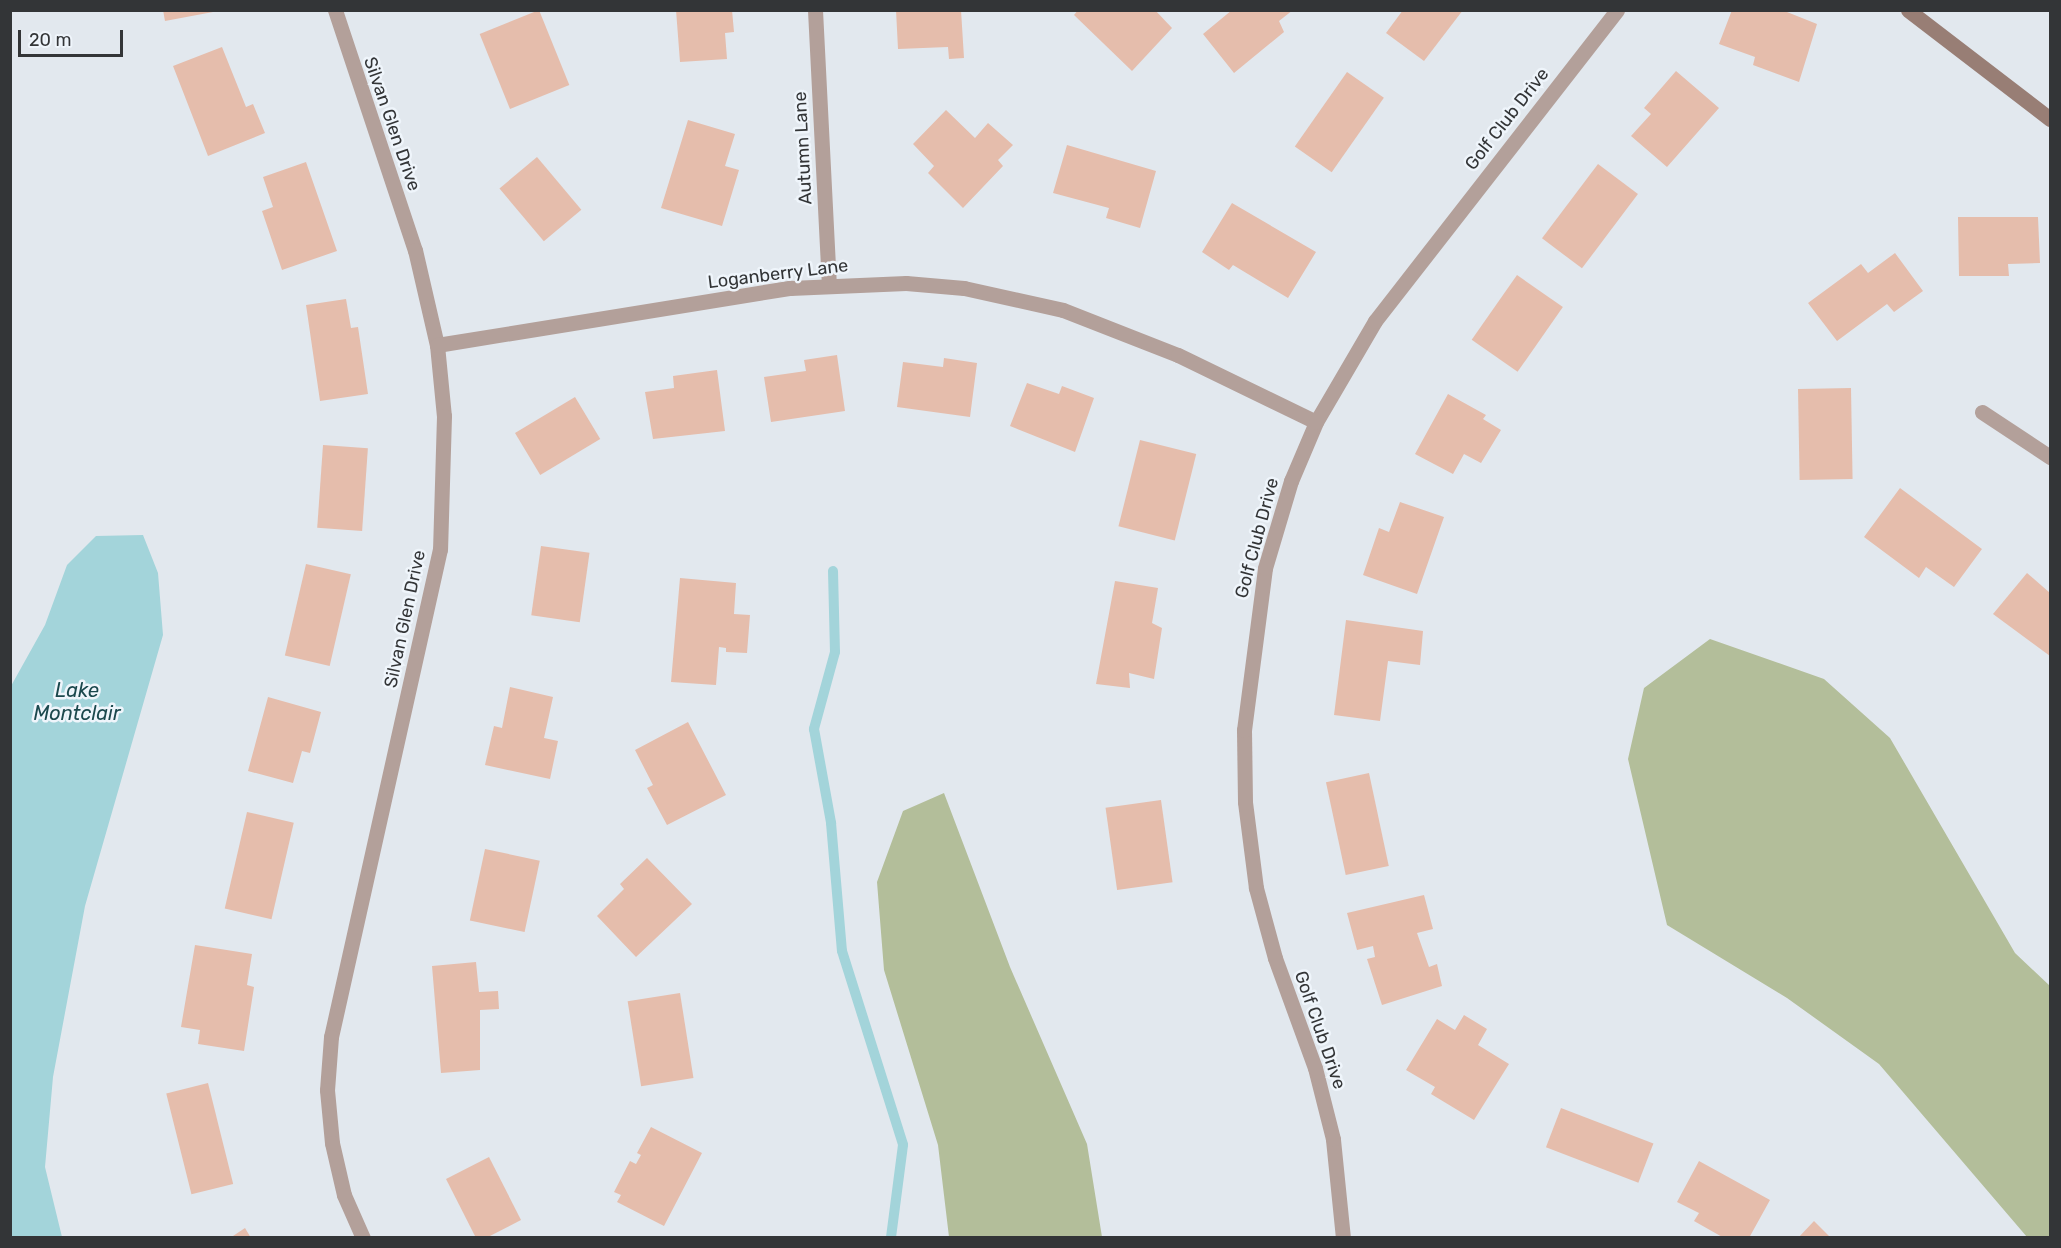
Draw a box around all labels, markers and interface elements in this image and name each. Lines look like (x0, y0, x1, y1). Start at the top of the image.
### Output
scale bar (21, 18, 126, 56)
text: 20 m (29, 29, 71, 51)
street label: Silvan Glen Drive (359, 54, 425, 194)
street label: Golf Club Drive (1460, 64, 1554, 174)
street label: Autumn Lane (789, 91, 817, 205)
street label: Loganberry Lane (706, 255, 850, 293)
street label: Golf Club Drive (1231, 475, 1283, 601)
street label: Silvan Glen Drive (380, 548, 430, 690)
water label: Lake Montclair (33, 678, 121, 725)
street label: Golf Club Drive (1290, 968, 1350, 1092)

